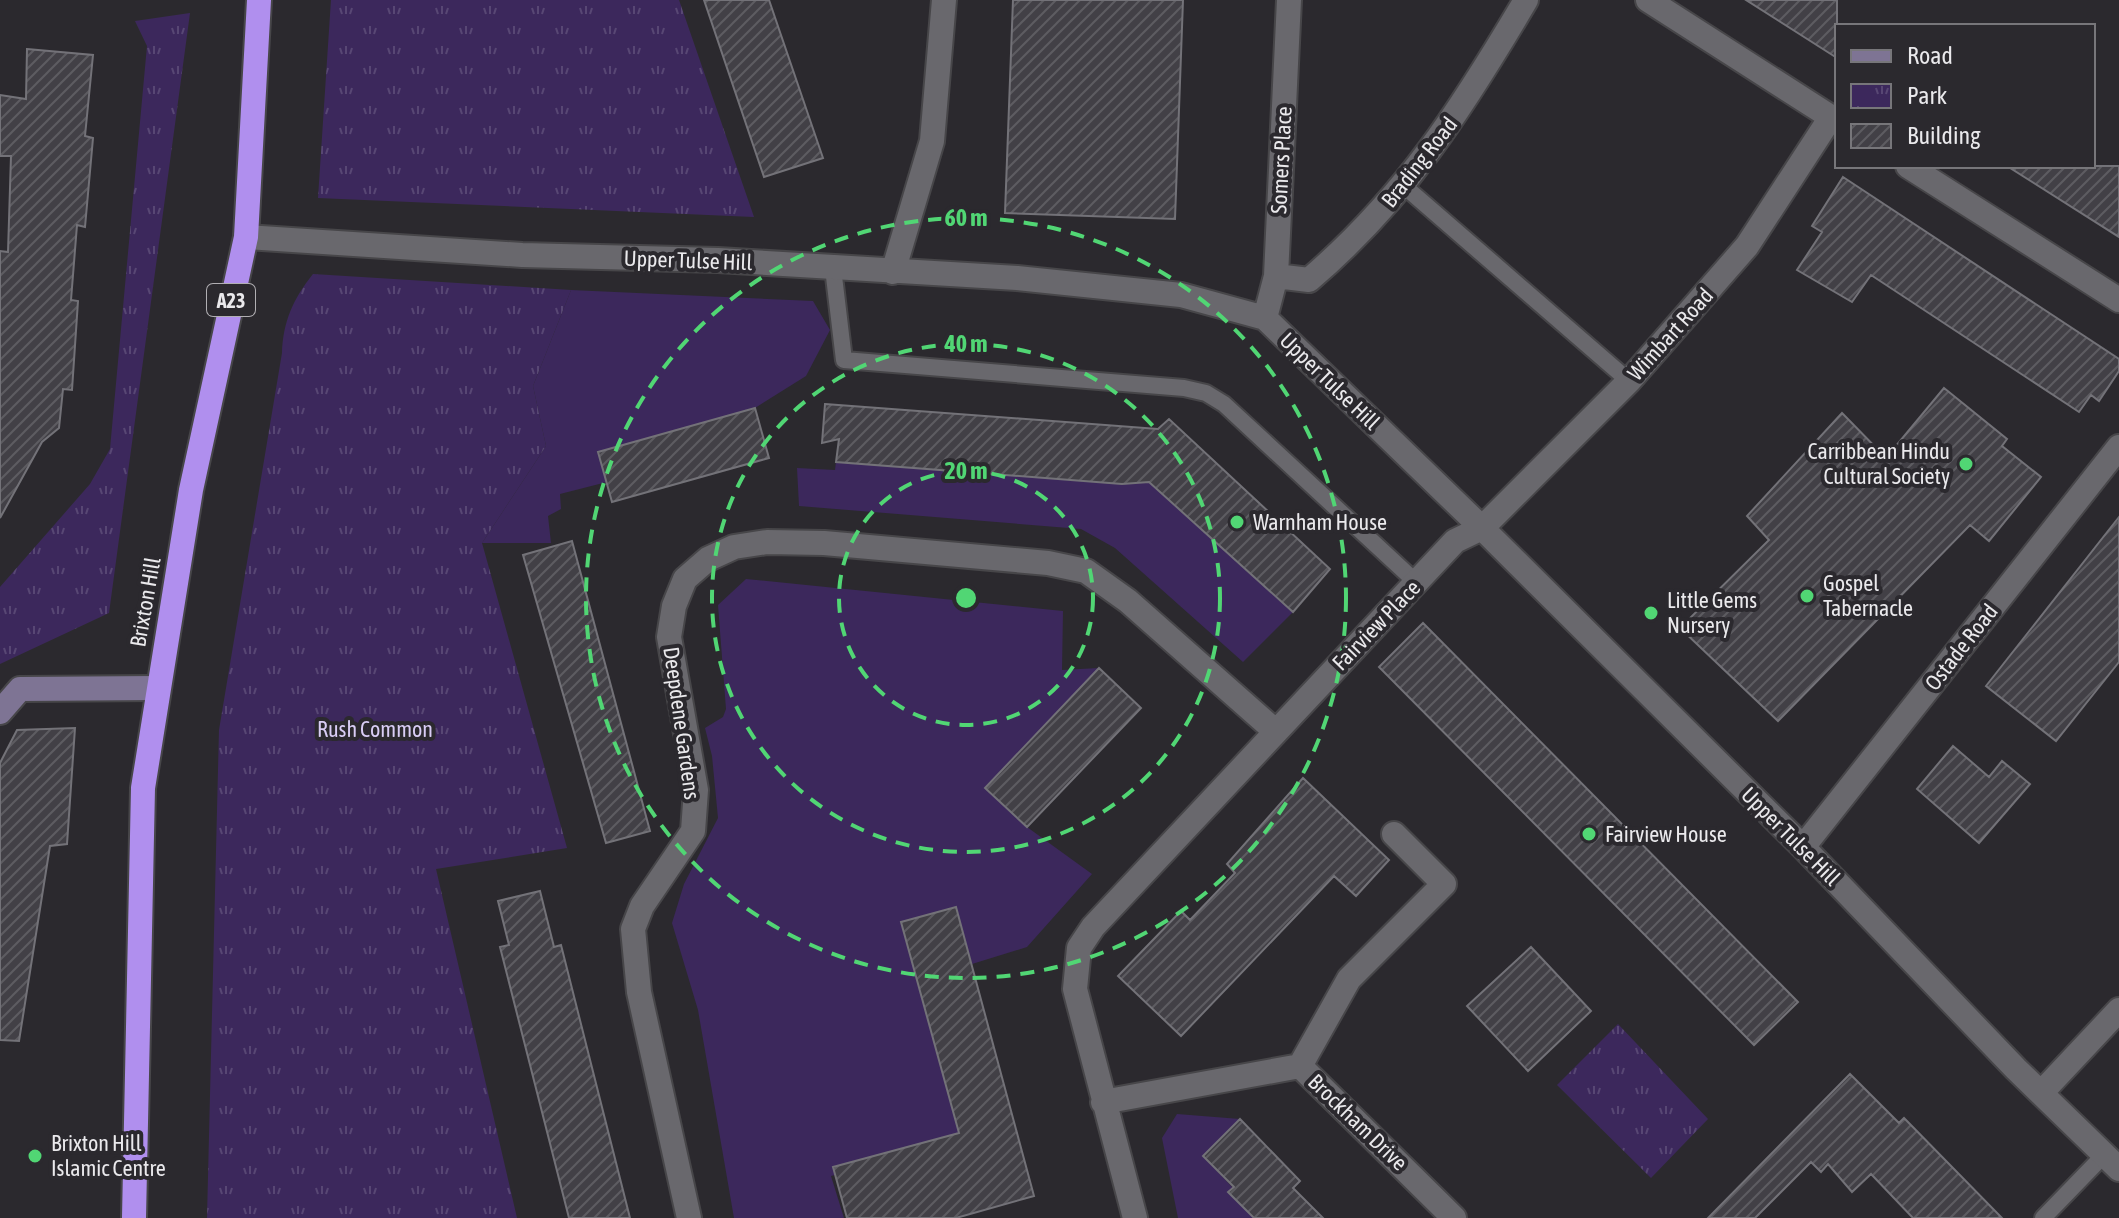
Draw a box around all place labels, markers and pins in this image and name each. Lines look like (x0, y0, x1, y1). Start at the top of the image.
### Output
place label: Carribbean Hindu Cultural Society (1808, 438, 1950, 489)
marker: Carribbean Hindu Cultural Society (1957, 455, 1975, 473)
place label: Warnham House (1253, 509, 1387, 535)
marker: Warnham House (1228, 513, 1246, 531)
place label: Gospel Tabernacle (1823, 570, 1913, 621)
centre of rings (952, 584, 980, 612)
place label: Little Gems Nursery (1667, 587, 1757, 638)
marker: Gospel Tabernacle (1798, 587, 1816, 605)
marker: Little Gems Nursery (1642, 604, 1660, 622)
place label: Fairview House (1605, 821, 1727, 847)
marker: Fairview House (1580, 825, 1598, 843)
place label: Brixton Hill Islamic Centre (51, 1130, 166, 1181)
marker: Brixton Hill Islamic Centre (26, 1147, 44, 1165)

